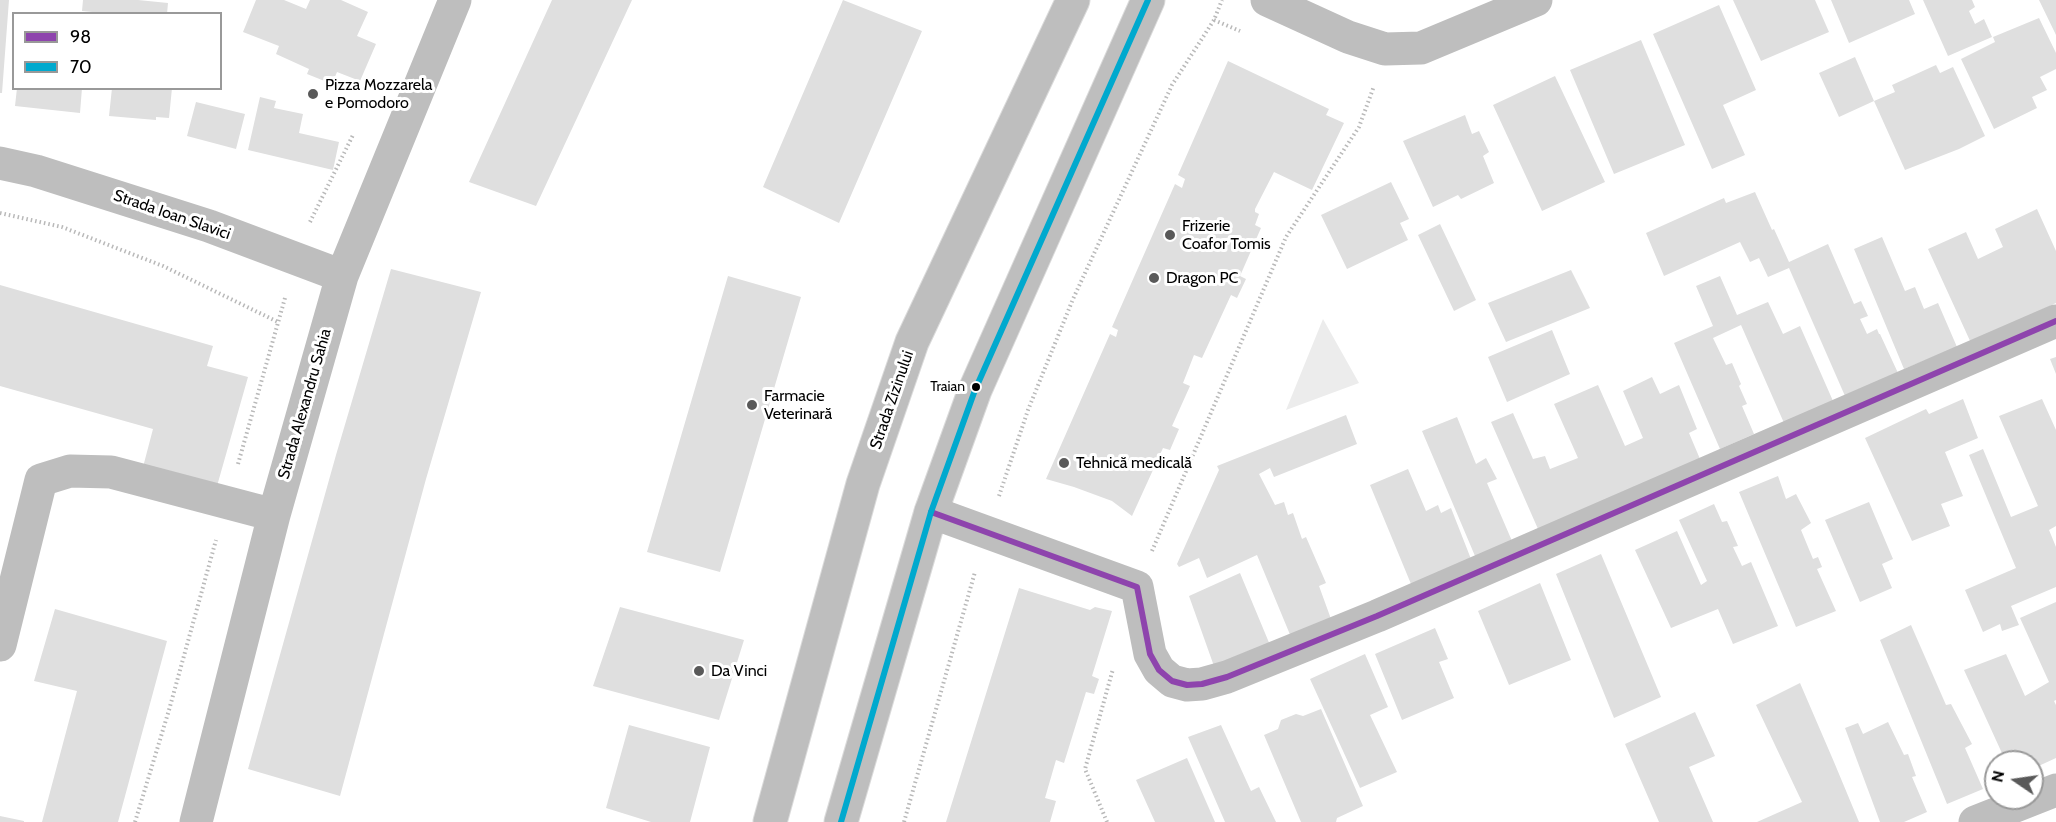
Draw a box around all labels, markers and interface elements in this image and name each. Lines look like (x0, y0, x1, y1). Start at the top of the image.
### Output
legend (12, 12, 222, 90)
text: 98 (70, 26, 91, 48)
text: 70 (70, 56, 91, 78)
place label: Pizza Mozzarela e Pomodoro (325, 75, 432, 113)
marker: Pizza Mozzarela e Pomodoro (306, 87, 320, 101)
street label: Strada Ioan Slavici (111, 186, 233, 244)
place label: Frizerie Coafor Tomis (1182, 216, 1271, 254)
marker: Frizerie Coafor Tomis (1163, 228, 1177, 242)
place label: Dragon PC (1166, 268, 1238, 288)
marker: Dragon PC (1147, 271, 1161, 285)
street label: Strada Alexandru Sahia (274, 327, 336, 481)
street label: Strada Zizinului (866, 348, 918, 452)
place label: Traian (930, 379, 965, 395)
marker: Traian (970, 381, 982, 393)
place label: Farmacie Veterinară (764, 386, 832, 424)
marker: Farmacie Veterinară (745, 398, 759, 412)
place label: Tehnică medicală (1076, 453, 1192, 473)
marker: Tehnică medicală (1057, 456, 1071, 470)
place label: Da Vinci (711, 661, 767, 681)
marker: Da Vinci (692, 664, 706, 678)
north arrow (1984, 750, 2044, 810)
text: N (1987, 769, 2008, 784)

